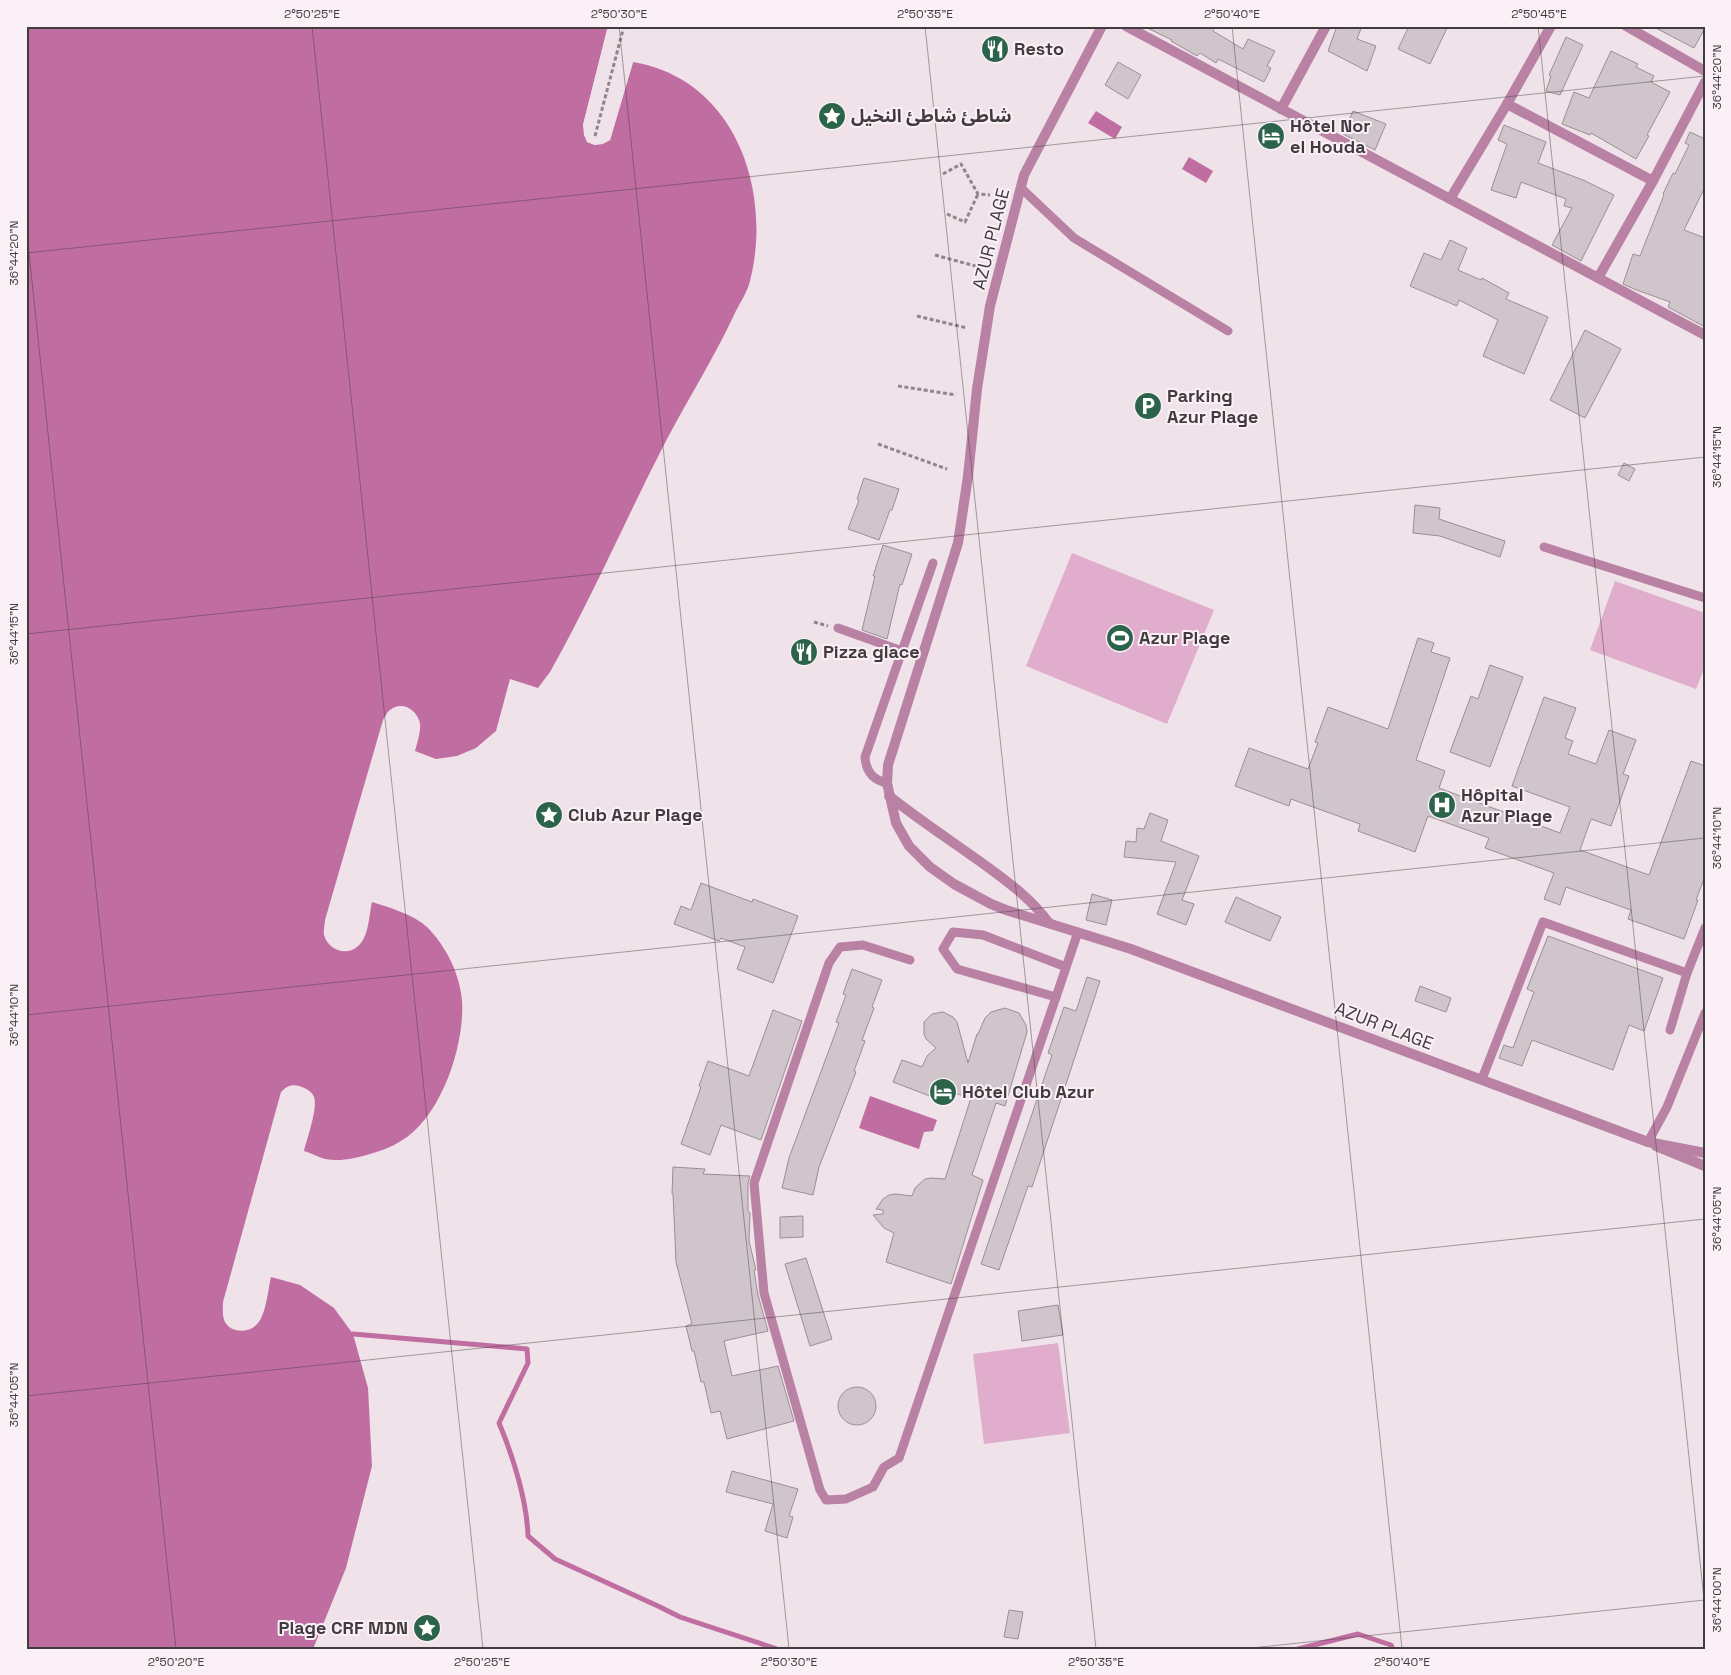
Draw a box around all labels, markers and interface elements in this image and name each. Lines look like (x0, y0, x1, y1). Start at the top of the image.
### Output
text: 2°50'25"E (284, 6, 340, 22)
text: 2°50'30"E (591, 6, 647, 22)
text: 2°50'35"E (897, 6, 953, 22)
text: 2°50'40"E (1204, 6, 1260, 22)
text: 2°50'45"E (1511, 6, 1567, 22)
restaurant icon: Resto (980, 34, 1010, 64)
place label: Resto (1014, 37, 1064, 60)
text: 36°44'20"N (1709, 45, 1725, 109)
place icon: شاطئ شاطئ النخيل (817, 101, 847, 131)
place label: شاطئ شاطئ النخيل (851, 104, 1012, 127)
place label: Hôtel Nor el Houda (1290, 114, 1370, 158)
hotel icon: Hôtel Nor el Houda (1256, 121, 1286, 151)
street label: AZUR PLAGE (967, 186, 1014, 292)
text: 36°44'20"N (6, 221, 22, 285)
place label: Parking Azur Plage (1167, 384, 1258, 428)
parking icon: Parking Azur Plage (1133, 391, 1163, 421)
text: 36°44'15"N (1709, 426, 1725, 488)
text: 36°44'15"N (6, 603, 22, 665)
sports icon: Azur Plage (1105, 623, 1135, 653)
place label: Azur Plage (1139, 626, 1230, 649)
restaurant icon: Pizza glace (789, 637, 819, 667)
place label: Pizza glace (823, 640, 920, 663)
place label: Hôpital Azur Plage (1461, 783, 1552, 827)
hospital icon: Hôpital Azur Plage (1427, 790, 1457, 820)
place icon: Club Azur Plage (534, 800, 564, 830)
place label: Club Azur Plage (568, 803, 703, 826)
text: 36°44'10"N (1709, 807, 1725, 869)
text: 36°44'10"N (6, 984, 22, 1046)
street label: AZUR PLAGE (1332, 996, 1437, 1055)
hotel icon: Hôtel Club Azur (928, 1077, 958, 1107)
place label: Hôtel Club Azur (962, 1080, 1094, 1103)
text: 36°44'05"N (1709, 1187, 1725, 1251)
text: 36°44'05"N (6, 1363, 22, 1427)
text: 36°44'00"N (1709, 1567, 1725, 1633)
place icon: Plage CRF MDN (412, 1613, 442, 1643)
place label: Plage CRF MDN (279, 1616, 408, 1639)
text: 2°50'20"E (148, 1654, 204, 1670)
text: 2°50'25"E (454, 1654, 510, 1670)
text: 2°50'30"E (761, 1654, 817, 1670)
text: 2°50'35"E (1068, 1654, 1124, 1670)
text: 2°50'40"E (1374, 1654, 1430, 1670)

